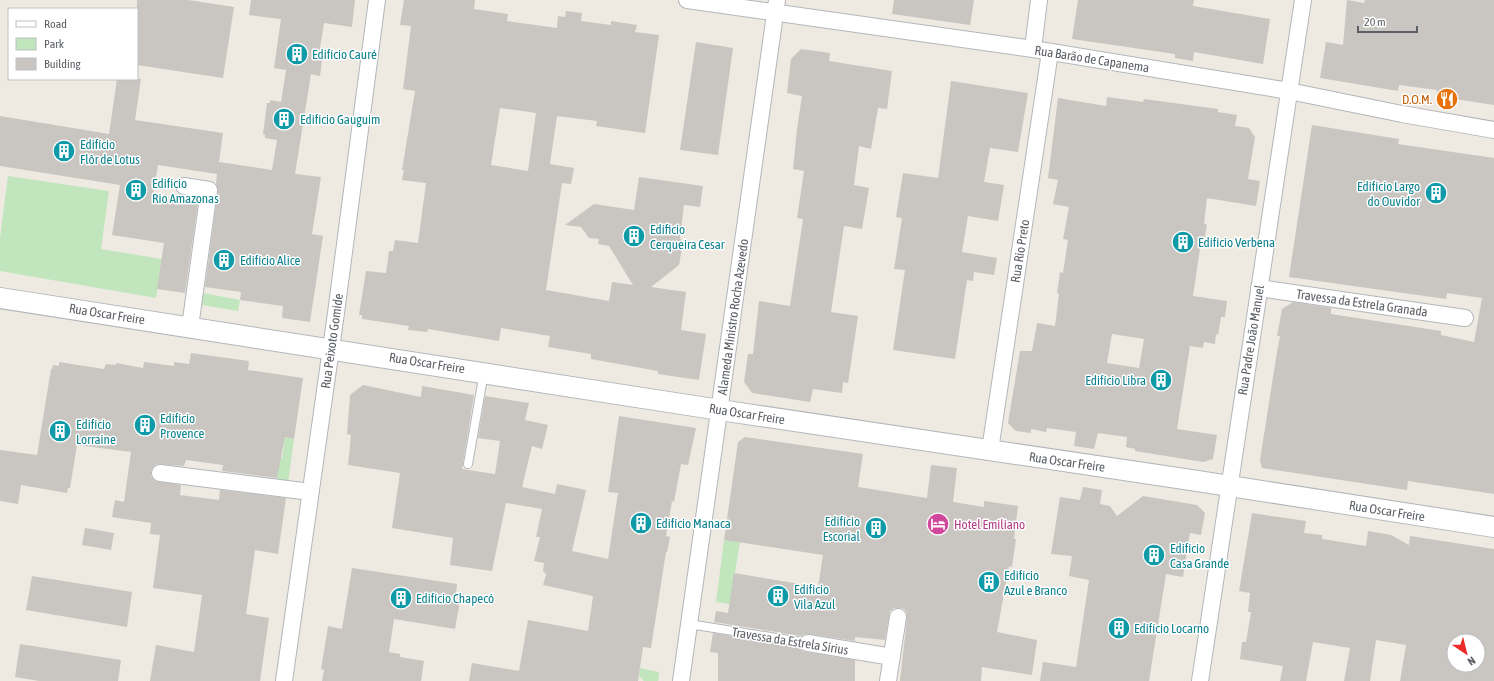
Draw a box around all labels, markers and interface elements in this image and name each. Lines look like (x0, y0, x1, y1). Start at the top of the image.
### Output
legend (8, 8, 138, 80)
scale bar (1358, 8, 1417, 34)
text: 20 m (1364, 15, 1386, 29)
text: Road (44, 17, 67, 31)
text: Park (44, 37, 65, 51)
building icon: Edifício Cauré (284, 41, 310, 67)
street label: Rua Barão de Capanema (1034, 43, 1150, 75)
place label: Edifício Cauré (312, 47, 377, 62)
text: Building (44, 57, 82, 71)
restaurant icon: D.O.M. (1434, 86, 1460, 112)
place label: D.O.M. (1402, 92, 1432, 107)
building icon: Edifício Gauguim (271, 106, 297, 132)
place label: Edifício Gauguim (300, 112, 380, 127)
place label: Edifício Flôr de Lotus (80, 137, 140, 167)
building icon: Edifício Flôr de Lotus (51, 138, 77, 164)
place label: Edifício Rio Amazonas (152, 176, 219, 206)
building icon: Edifício Rio Amazonas (123, 177, 149, 203)
place label: Edifício Largo do Ouvidor (1357, 179, 1420, 209)
building icon: Edifício Largo do Ouvidor (1423, 180, 1449, 206)
street label: Rua Rio Preto (1008, 218, 1032, 284)
place label: Edificio Cerqueira Cesar (650, 222, 725, 252)
building icon: Edificio Cerqueira Cesar (621, 223, 647, 249)
building icon: Edifício Verbena (1170, 229, 1196, 255)
place label: Edifício Verbena (1198, 235, 1275, 250)
street label: Alameda Ministro Rocha Azevedo (715, 238, 751, 396)
building icon: Edifício Alice (211, 247, 237, 273)
place label: Edifício Alice (240, 253, 301, 268)
street label: Rua Padre João Manuel (1235, 283, 1267, 396)
street label: Travessa da Estrela Granada (1295, 286, 1429, 320)
street label: Rua Peixoto Gomide (318, 292, 346, 390)
street label: Rua Oscar Freire (68, 301, 146, 327)
street label: Rua Oscar Freire (388, 350, 466, 376)
building icon: Edifício Libra (1148, 367, 1174, 393)
place label: Edifício Libra (1085, 373, 1146, 388)
street label: Rua Oscar Freire (708, 401, 786, 427)
place label: Edifício Provence (160, 411, 204, 441)
building icon: Edifício Provence (132, 412, 158, 438)
place label: Edifício Lorraine (76, 417, 116, 447)
building icon: Edifício Lorraine (47, 418, 73, 444)
street label: Rua Oscar Freire (1028, 449, 1106, 475)
street label: Rua Oscar Freire (1348, 498, 1426, 524)
building icon: Edifício Manaca (628, 510, 654, 536)
hotel icon: Hotel Emiliano (925, 511, 951, 537)
place label: Edifício Escorial (823, 514, 861, 544)
building icon: Edifício Escorial (863, 515, 889, 541)
place label: Edifício Manaca (656, 516, 731, 531)
place label: Hotel Emiliano (954, 517, 1025, 532)
place label: Edifício Casa Grande (1170, 541, 1229, 571)
building icon: Edifício Casa Grande (1141, 542, 1167, 568)
place label: Edifício Azul e Branco (1004, 568, 1067, 598)
building icon: Edifício Azul e Branco (976, 569, 1002, 595)
place label: Edifício Vila Azul (794, 582, 836, 612)
building icon: Edifício Vila Azul (765, 583, 791, 609)
building icon: Edifício Chapecó (388, 585, 414, 611)
place label: Edifício Chapecó (416, 591, 494, 606)
building icon: Edifício Locarno (1106, 615, 1132, 641)
place label: Edifício Locarno (1134, 621, 1209, 636)
street label: Travessa da Estrela Sírius (731, 624, 850, 658)
north arrow (1446, 633, 1486, 673)
text: N (1466, 654, 1478, 668)

